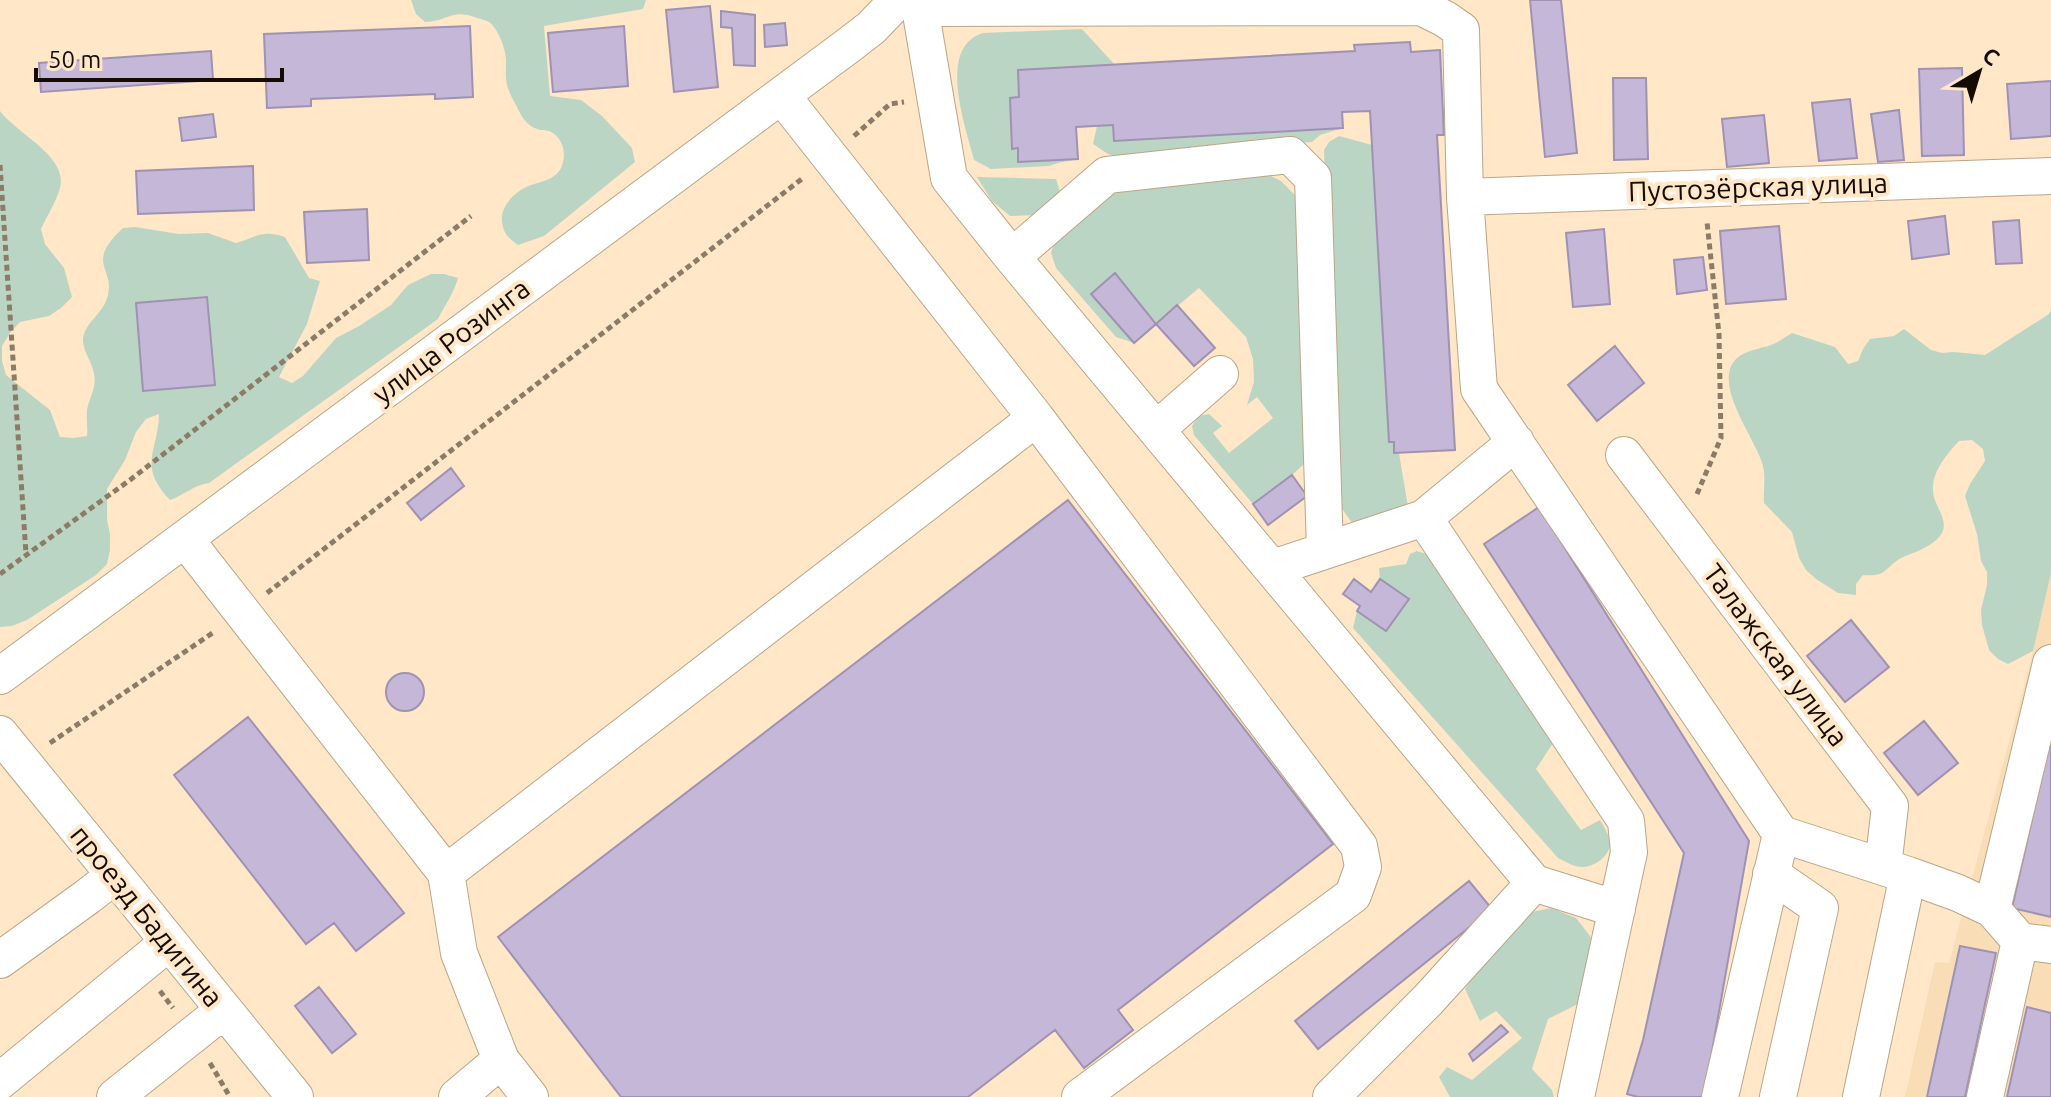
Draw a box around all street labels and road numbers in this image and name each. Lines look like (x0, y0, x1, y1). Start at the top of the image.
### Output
street label: Пустозёрская улица (1628, 166, 1888, 207)
street label: улица Розинга (366, 272, 535, 409)
street label: Талажская улица (1698, 558, 1855, 752)
street label: проезд Бадигина (65, 819, 230, 1012)

